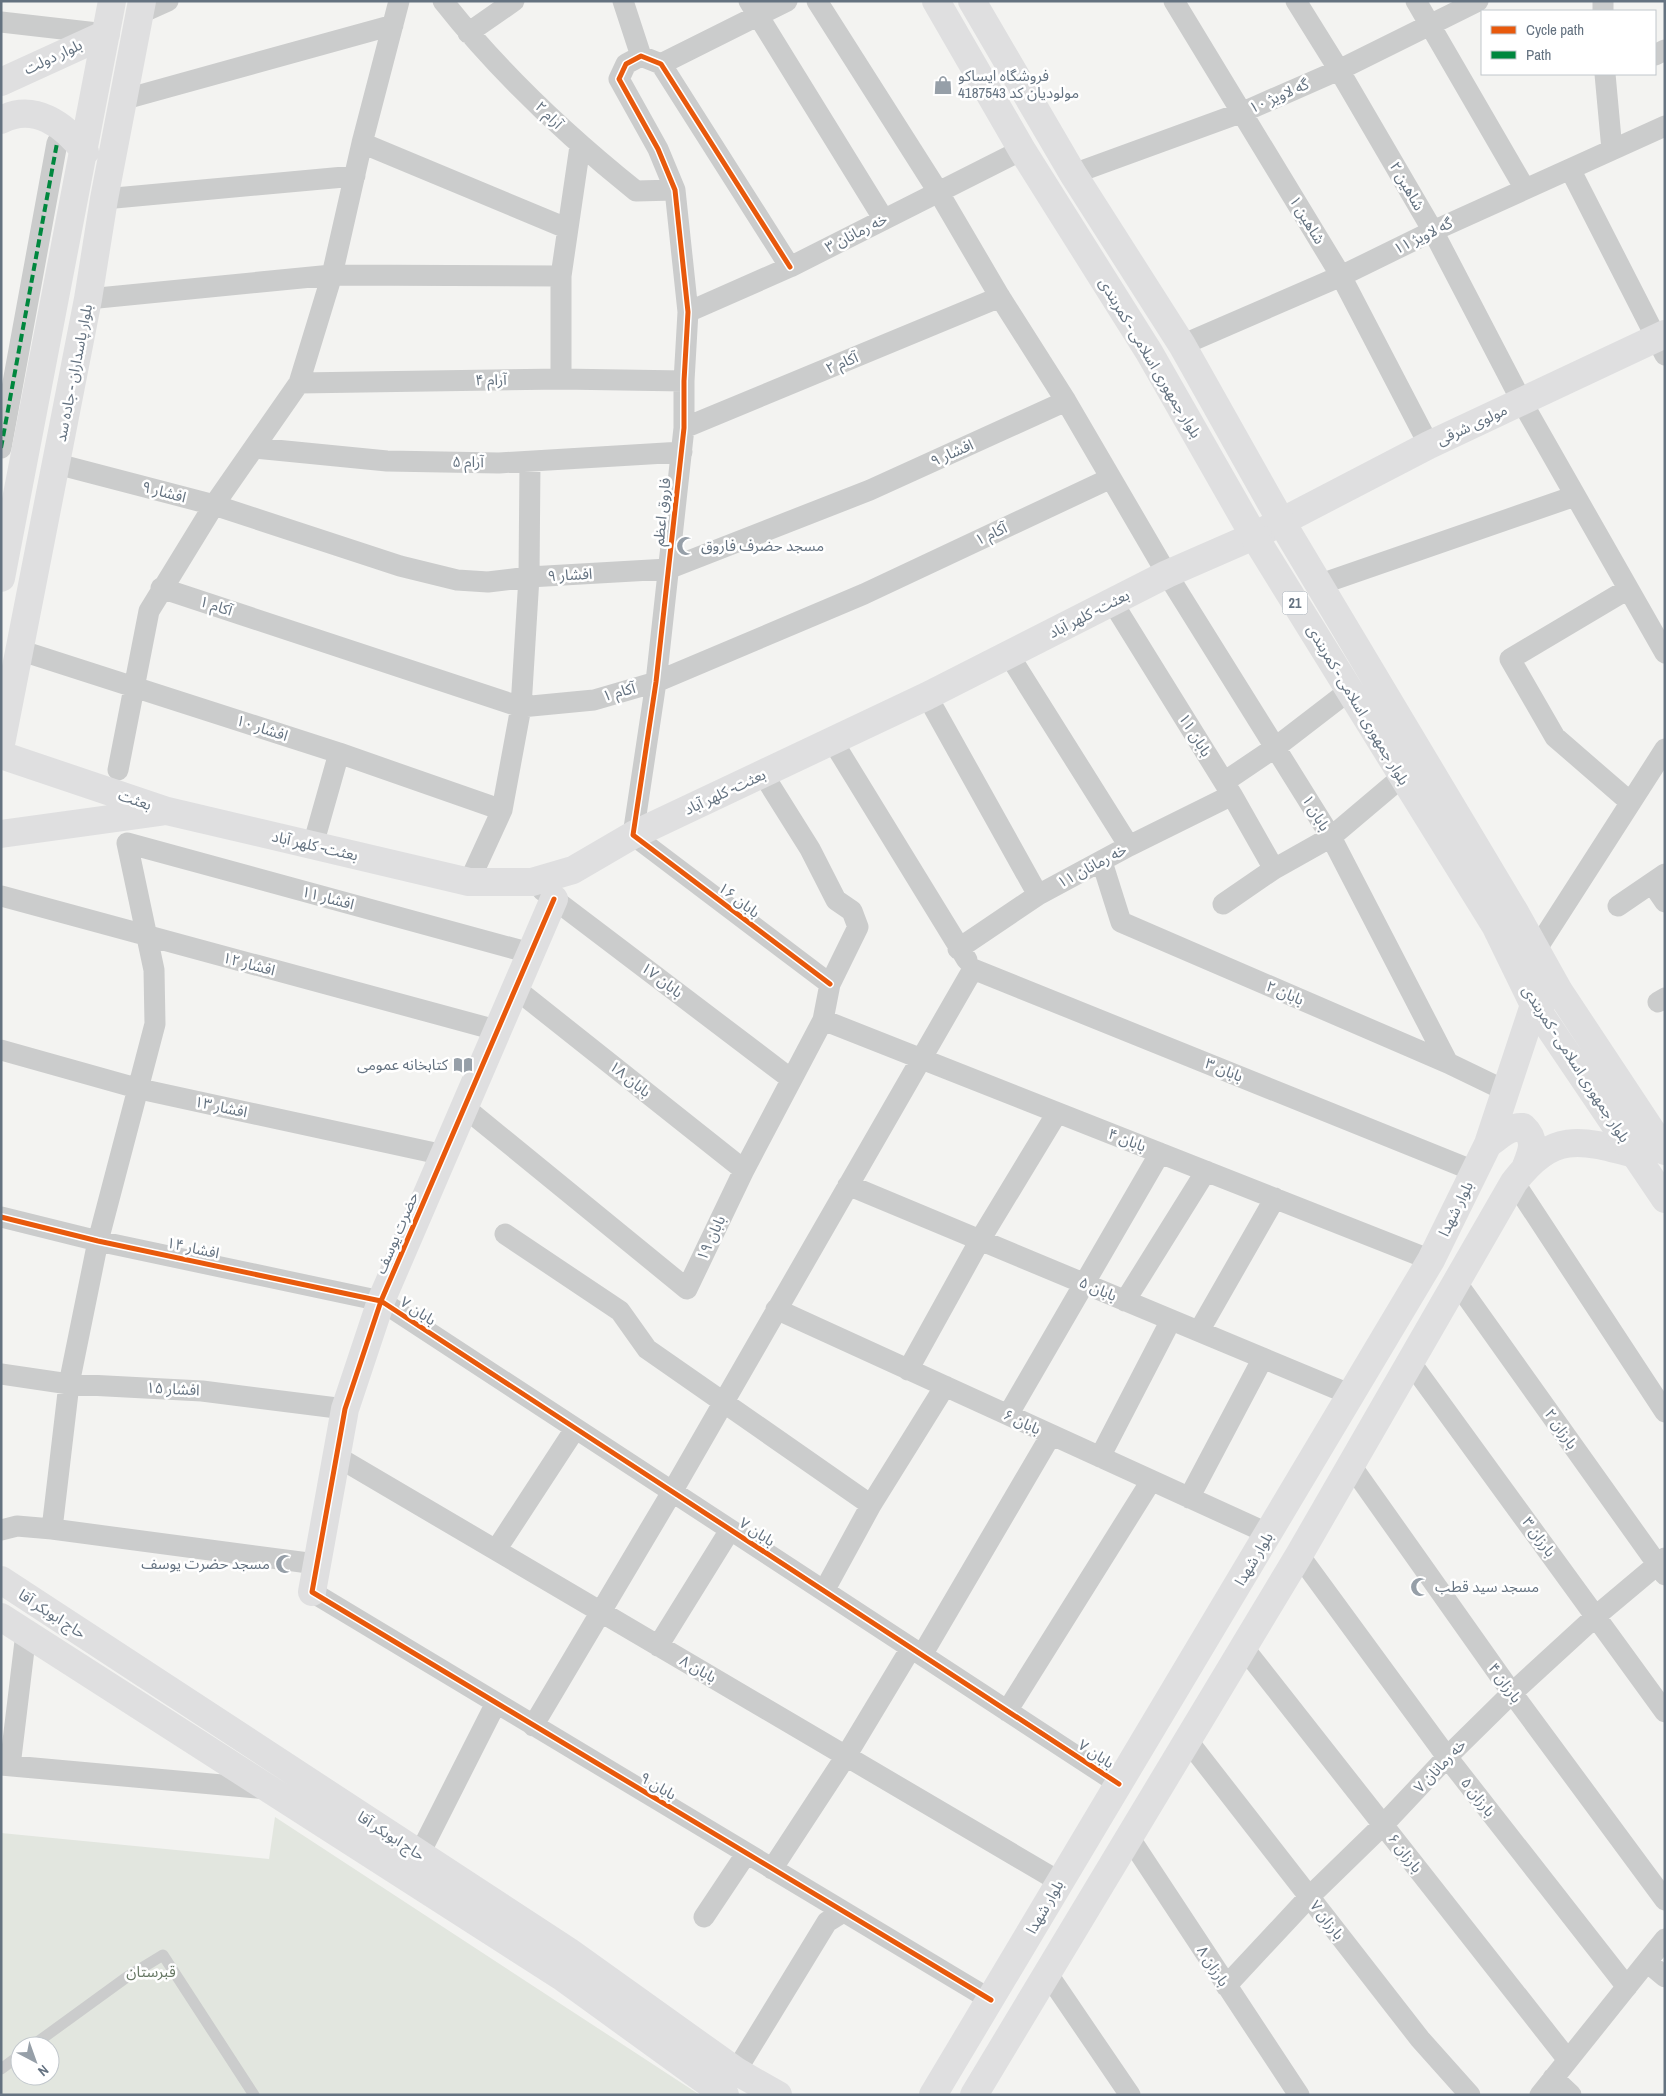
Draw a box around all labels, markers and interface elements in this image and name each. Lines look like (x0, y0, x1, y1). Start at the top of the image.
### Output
legend (1481, 10, 1656, 75)
text: Cycle path (1526, 19, 1584, 40)
street label: بلوار دولت (20, 34, 85, 79)
text: Path (1526, 44, 1551, 65)
place label: فروشگاە ایساکو مولودیان کد 4187543 (958, 65, 1079, 103)
street label: گه لاویژ ۱۰ (1246, 73, 1313, 118)
shop icon: فروشگاە ایساکو مولودیان کد 4187543 (932, 74, 954, 96)
street label: آرام ۲ (530, 96, 568, 134)
street label: شاهین ۲ (1385, 157, 1430, 214)
street label: شاهین ۱ (1285, 191, 1330, 248)
street label: خه رمانان ۳ (821, 208, 891, 257)
street label: گه لاویژ ۱۱ (1390, 212, 1457, 259)
street label: بلوار جمهوری اسلامی - کمربندی (1094, 274, 1207, 442)
street label: بلوار پاسداران - جاده سد (50, 302, 97, 444)
street label: آکام ۲ (822, 346, 862, 380)
street label: آرام ۴ (475, 369, 508, 391)
street label: مولوی شرقی (1433, 399, 1511, 450)
street label: افشار ۹ (927, 434, 977, 471)
street label: آرام ۵ (452, 451, 485, 473)
street label: افشار ۹ (140, 476, 189, 507)
street label: فاروق اعظم (647, 476, 677, 547)
street label: آکام ۱ (971, 517, 1011, 551)
mosque icon: مسجد حضرف فاروق (675, 535, 697, 557)
place label: مسجد حضرف فاروق (701, 535, 824, 556)
street label: افشار ۹ (547, 563, 593, 586)
street label: بعثت- کلهر آباد (1045, 584, 1133, 643)
street label: آکام ۱ (197, 590, 236, 622)
road number: 21 (1282, 592, 1308, 614)
street label: بلوار جمهوری اسلامی - کمربندی (1302, 621, 1415, 789)
street label: آکام ۱ (600, 677, 639, 707)
street label: افشار ۱۰ (233, 709, 291, 746)
street label: بابان ۱۱ (1174, 709, 1217, 761)
street label: بعثت- کلهر آباد (680, 763, 769, 820)
street label: بعثت (116, 784, 155, 815)
street label: بابان ۱ (1297, 791, 1335, 835)
street label: بعثت- کلهر آباد (270, 825, 360, 866)
street label: خه رمانان ۱۱ (1053, 838, 1130, 893)
street label: بابان ۱۶ (714, 877, 765, 922)
street label: افشار ۱۱ (300, 880, 357, 915)
street label: افشار ۱۲ (221, 946, 278, 981)
street label: بابان ۱۷ (637, 957, 688, 1002)
street label: بابان ۲ (1263, 975, 1307, 1010)
street label: بلوار جمهوری اسلامی - کمربندی (1518, 981, 1635, 1146)
street label: بابان ۳ (1202, 1052, 1246, 1087)
place label: کتابخانه عمومی (357, 1054, 449, 1075)
library icon: کتابخانه عمومی (452, 1054, 474, 1076)
street label: بابان ۱۸ (605, 1056, 656, 1102)
street label: افشار ۱۳ (193, 1091, 249, 1122)
street label: بابان ۴ (1105, 1123, 1149, 1156)
street label: بلوار شهدا (1433, 1178, 1478, 1240)
street label: حضرت یوسف (370, 1188, 423, 1277)
street label: بابان ۱۹ (691, 1212, 730, 1264)
street label: افشار ۱۴ (165, 1232, 221, 1263)
street label: بابان ۵ (1076, 1271, 1120, 1306)
street label: بابان ۷ (396, 1291, 440, 1330)
street label: افشار ۱۵ (146, 1377, 200, 1400)
street label: بابان ۶ (1000, 1404, 1044, 1439)
street label: بارزان ۲ (1540, 1404, 1583, 1453)
street label: بابان ۷ (735, 1512, 779, 1551)
street label: بارزان ۳ (1518, 1512, 1561, 1561)
street label: بلوار شهدا (1229, 1528, 1278, 1589)
place label: مسجد حضرت یوسف (141, 1553, 270, 1574)
mosque icon: مسجد حضرت یوسف (274, 1553, 296, 1575)
mosque icon: مسجد سید قطب (1409, 1576, 1431, 1598)
place label: مسجد سید قطب (1435, 1576, 1539, 1597)
street label: حاج ابوبکر آقا (13, 1584, 90, 1645)
street label: بابان ۸ (676, 1650, 720, 1687)
street label: بارزان ۴ (1484, 1658, 1527, 1707)
street label: بابان ۷ (1074, 1734, 1118, 1773)
street label: خه رمانان ۷ (1409, 1734, 1471, 1797)
street label: بابان ۹ (636, 1767, 680, 1805)
street label: بارزان ۵ (1456, 1773, 1500, 1821)
street label: حاج ابوبکر آقا (352, 1806, 429, 1867)
street label: بارزان ۶ (1383, 1829, 1427, 1877)
street label: بلوار شهدا (1021, 1876, 1068, 1938)
street label: بارزان ۷ (1305, 1896, 1349, 1944)
street label: بارزان ۸ (1192, 1941, 1234, 1990)
park label: قبرستان (126, 1961, 176, 1982)
north arrow (10, 2036, 60, 2086)
text: N (34, 2061, 53, 2080)

